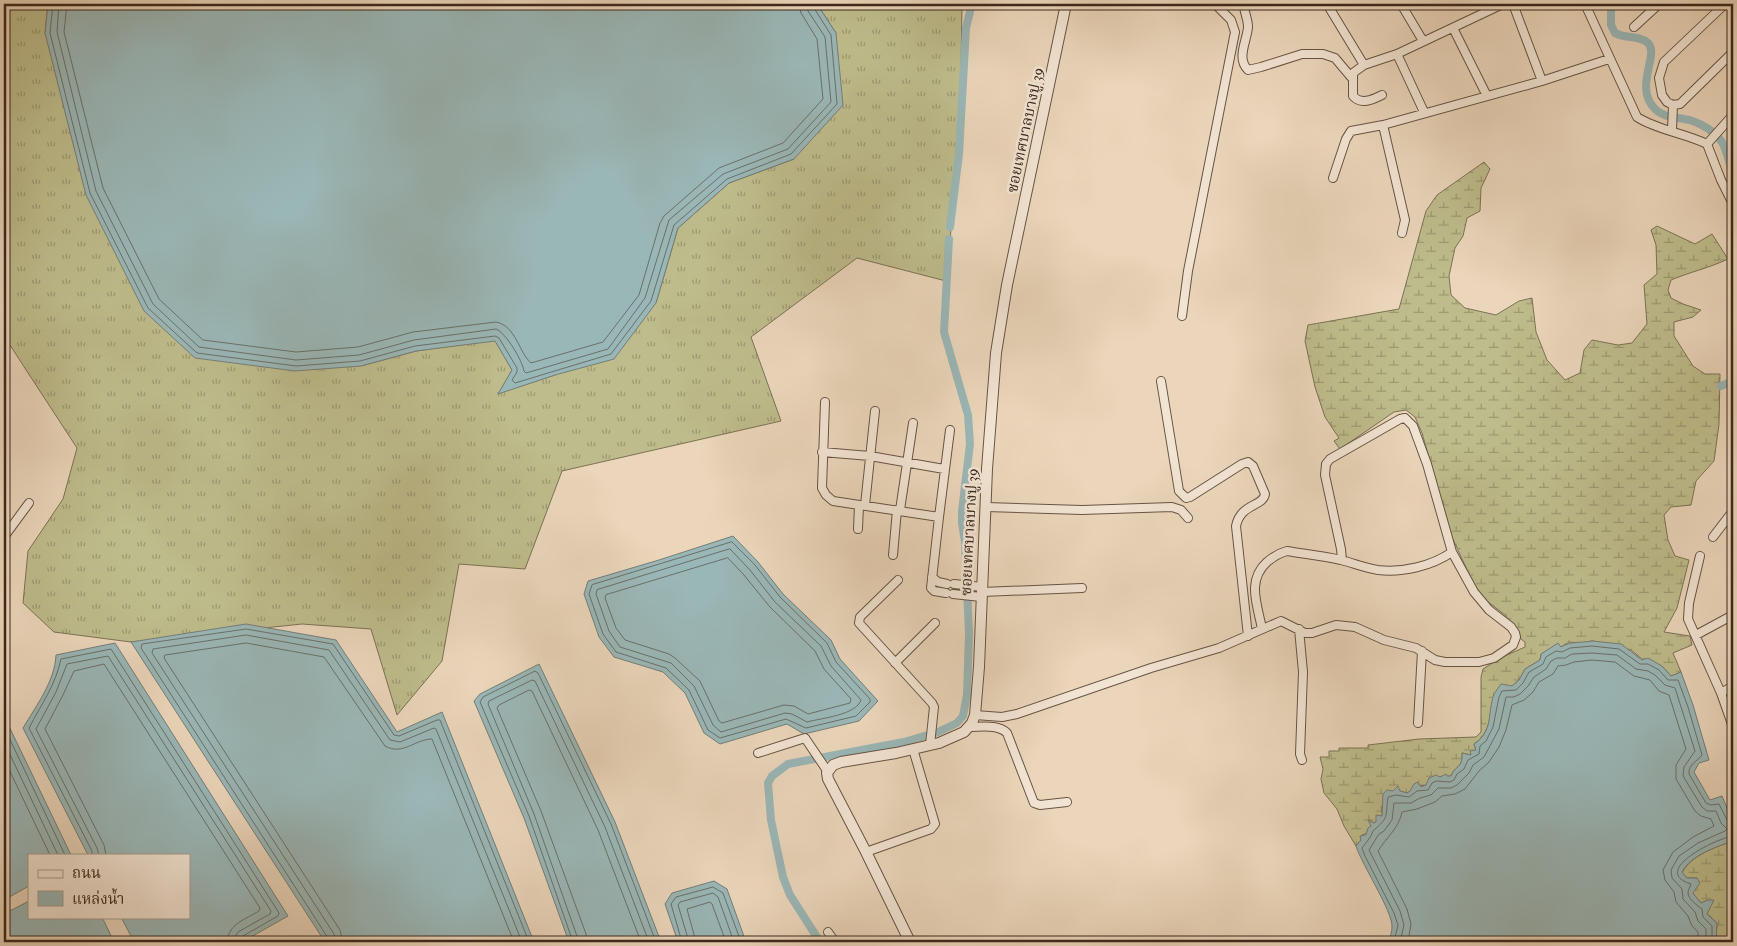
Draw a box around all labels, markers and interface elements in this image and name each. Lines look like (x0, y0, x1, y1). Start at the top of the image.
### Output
street label: ซอยเทศบาลบางปู 39 (1003, 66, 1048, 194)
street label: ซอยเทศบาลบางปู 39 (957, 468, 982, 596)
legend (28, 854, 190, 918)
text: ถนน (72, 864, 101, 883)
text: แหล่งน้ำ (72, 888, 124, 909)

